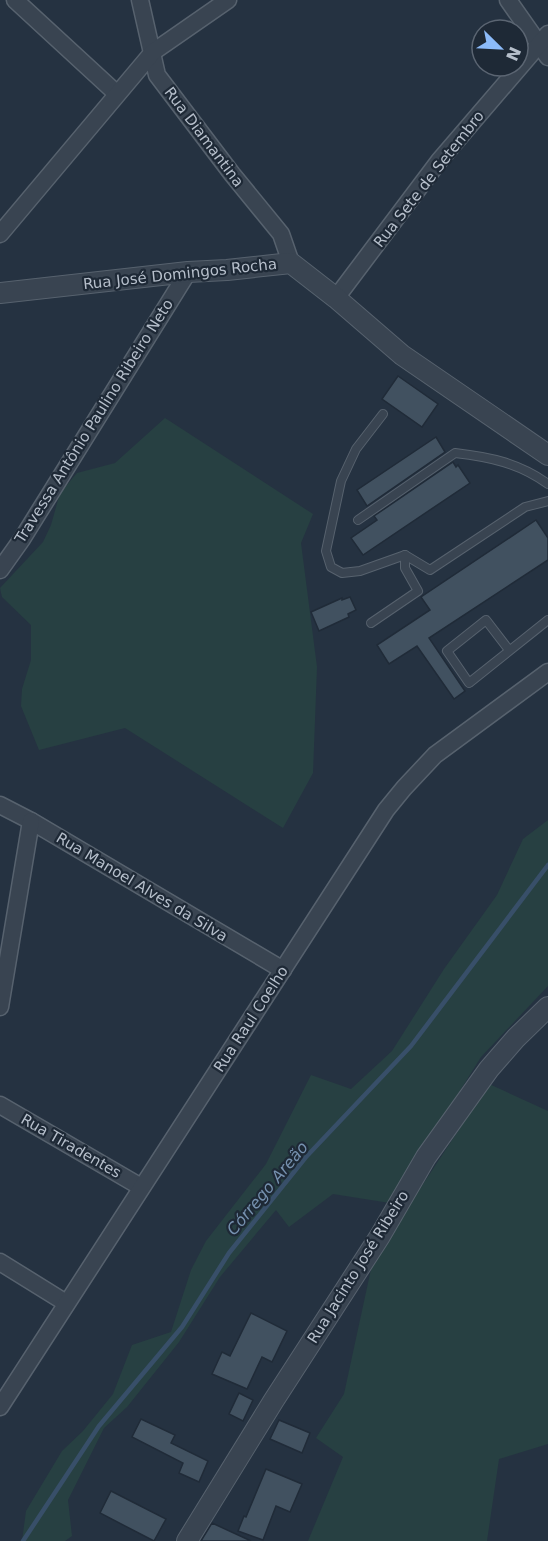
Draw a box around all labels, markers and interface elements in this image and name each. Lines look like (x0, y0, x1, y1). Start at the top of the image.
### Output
north arrow (470, 18, 530, 78)
text: N (502, 44, 525, 64)
street label: Rua Diamantina (161, 84, 247, 190)
street label: Rua Sete de Setembro (370, 107, 488, 251)
street label: Rua José Domingos Rocha (82, 255, 278, 293)
street label: Travessa Antônio Paulino Ribeiro Neto (11, 296, 177, 547)
street label: Rua Manoel Alves da Silva (53, 829, 231, 945)
street label: Rua Raul Coelho (210, 963, 292, 1075)
street label: Rua Tiradentes (18, 1110, 124, 1182)
water label: Córrego Areão (223, 1138, 312, 1239)
street label: Rua Jacinto José Ribeiro (304, 1187, 412, 1347)

